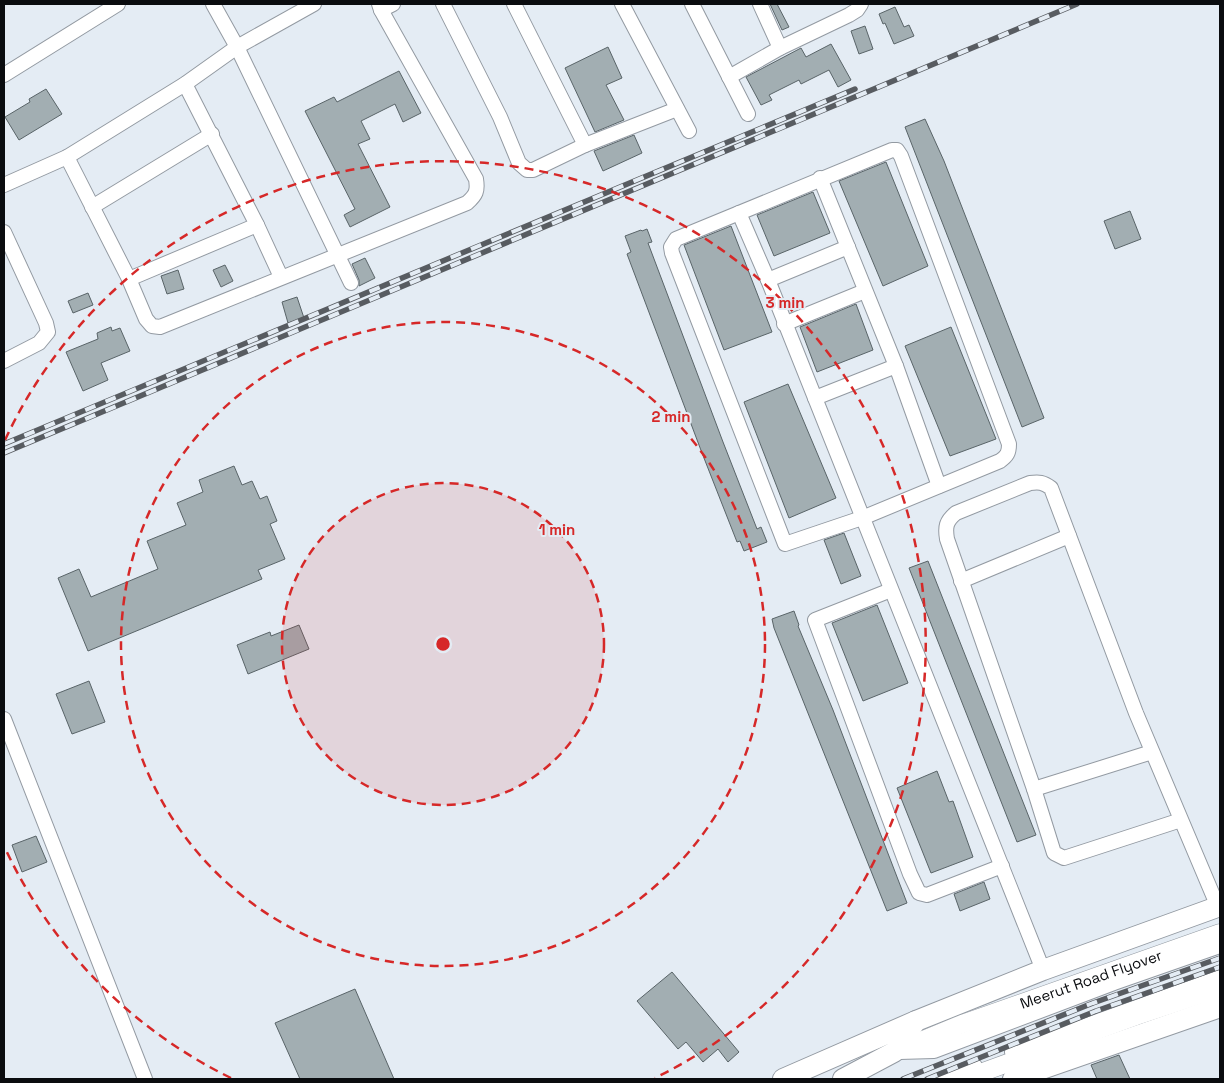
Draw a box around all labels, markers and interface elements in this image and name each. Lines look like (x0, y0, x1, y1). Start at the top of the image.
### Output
text: 3 min (766, 293, 804, 312)
text: 2 min (652, 407, 690, 426)
text: 1 min (539, 520, 575, 539)
centre of rings (434, 635, 452, 653)
street label: Meerut Road Flyover (1017, 945, 1165, 1012)

